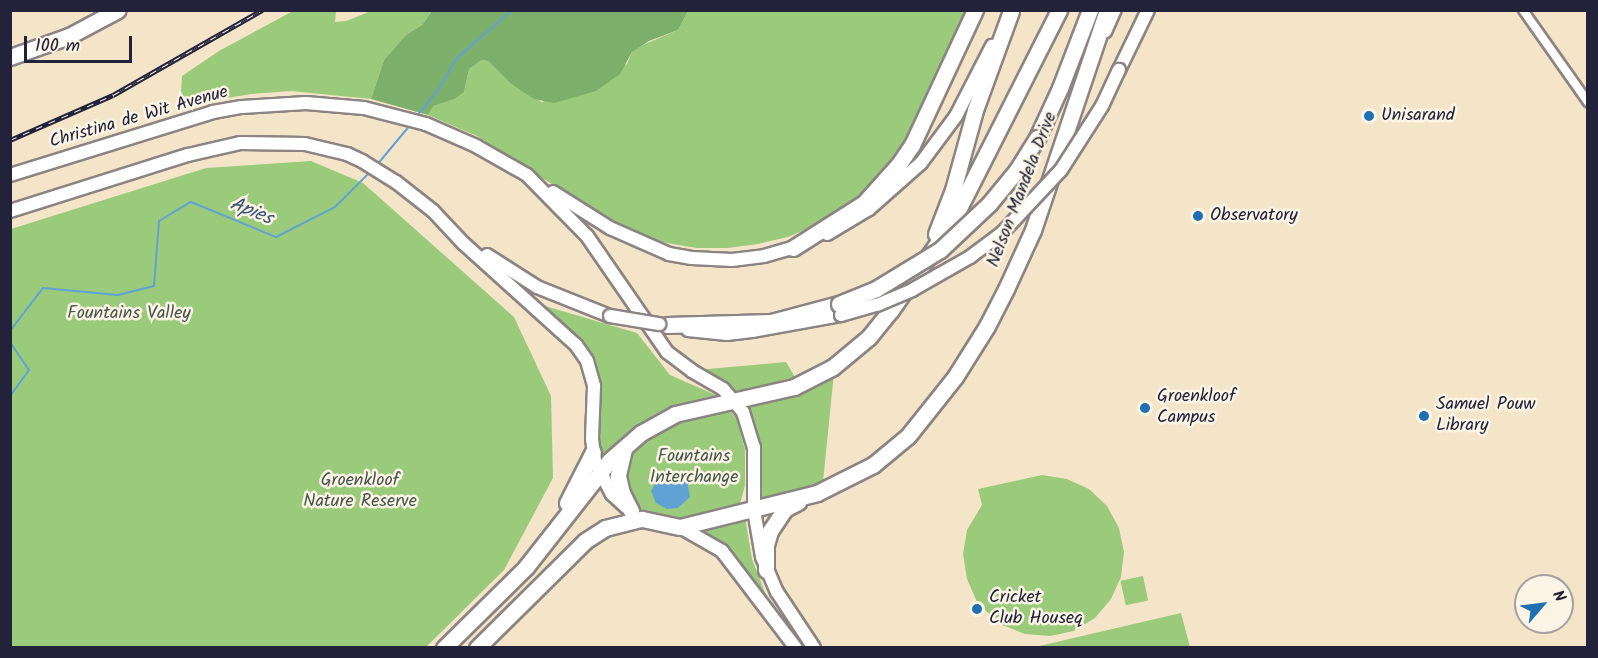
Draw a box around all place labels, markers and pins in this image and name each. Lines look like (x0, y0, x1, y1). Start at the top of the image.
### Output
place label: Unisarand (1381, 105, 1455, 127)
marker: Unisarand (1362, 109, 1376, 123)
place label: Observatory (1210, 205, 1298, 227)
marker: Observatory (1191, 209, 1205, 223)
place label: Groenkloof Campus (1157, 387, 1236, 430)
place label: Samuel Pouw Library (1436, 395, 1535, 438)
marker: Groenkloof Campus (1138, 401, 1152, 415)
marker: Samuel Pouw Library (1417, 409, 1431, 423)
place label: Cricket Club Houseq (989, 588, 1083, 630)
marker: Cricket Club Houseq (970, 602, 984, 616)

